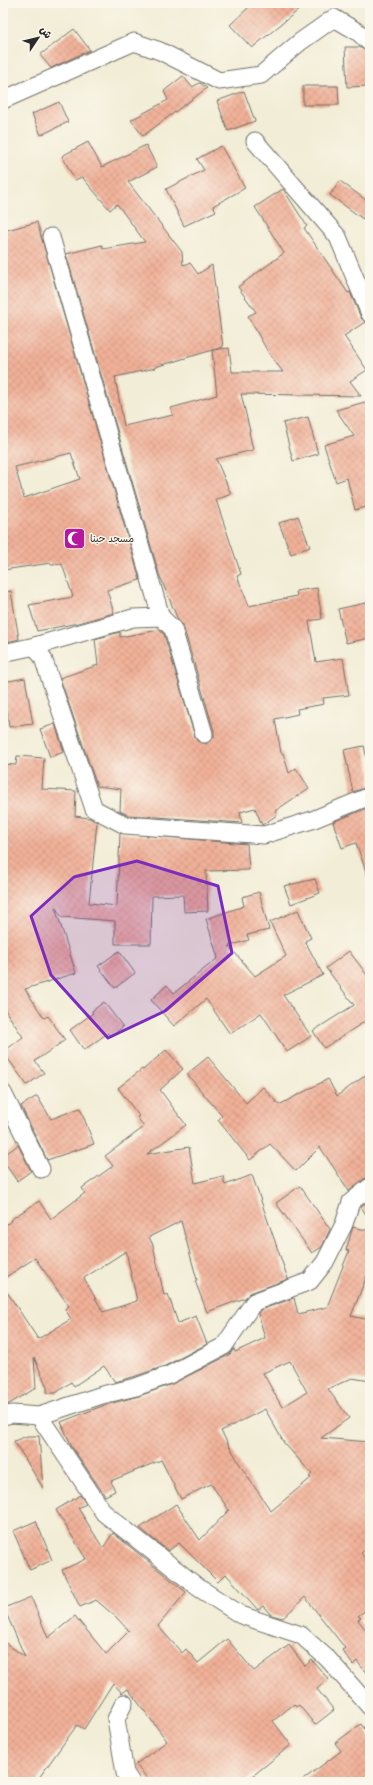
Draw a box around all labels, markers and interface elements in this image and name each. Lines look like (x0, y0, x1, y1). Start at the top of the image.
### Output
north arrow (18, 18, 58, 58)
text: ش (37, 24, 55, 41)
mosque icon: مسجد حبنا (61, 526, 87, 552)
place label: مسجد حبنا (90, 533, 134, 545)

